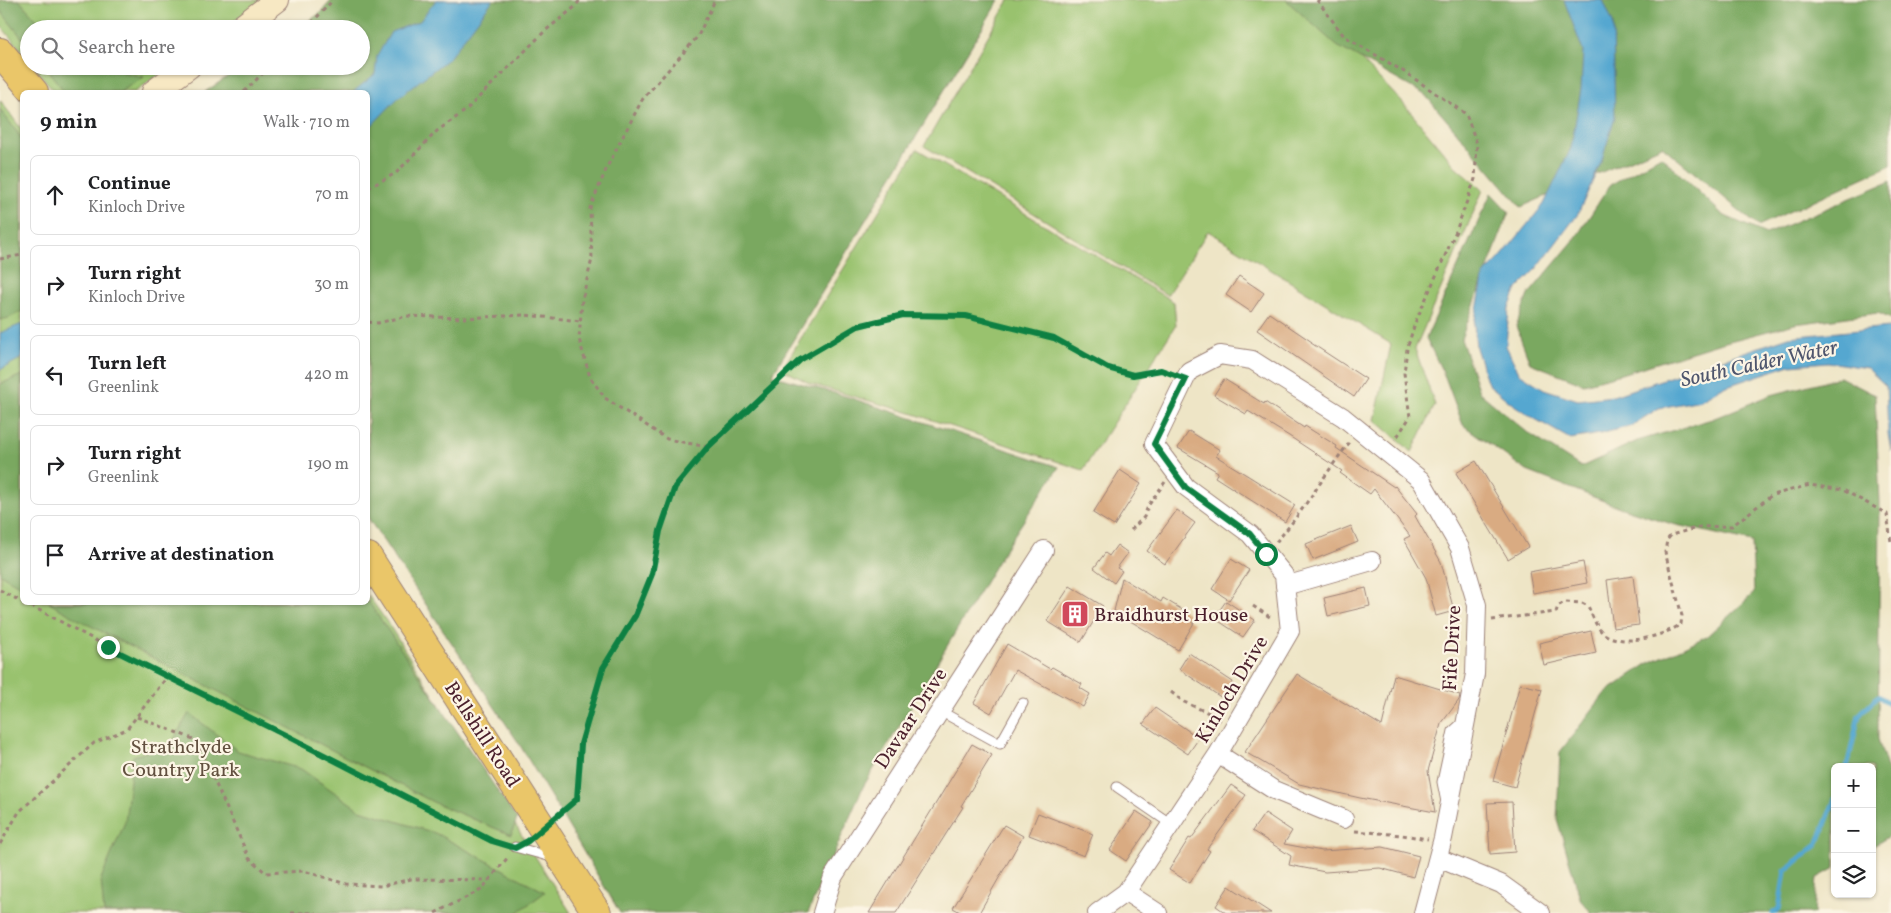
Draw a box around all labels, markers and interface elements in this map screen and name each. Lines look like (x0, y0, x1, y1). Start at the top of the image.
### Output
search box (20, 20, 370, 75)
icon: search (38, 34, 66, 62)
text: Search here (78, 35, 175, 61)
text: 9 min (40, 108, 97, 137)
text: Walk · 710 m (263, 112, 350, 134)
text: Continue (88, 171, 171, 197)
icon: ahead (41, 181, 69, 209)
text: 70 m (315, 184, 349, 206)
text: Kinloch Drive (88, 197, 185, 219)
text: Turn right (88, 261, 181, 287)
icon: right (41, 271, 69, 299)
text: 30 m (314, 274, 349, 296)
text: Kinloch Drive (88, 287, 185, 309)
water label: South Calder Water (1678, 334, 1841, 395)
text: Turn left (88, 351, 167, 377)
icon: left (41, 361, 69, 389)
text: 420 m (304, 364, 349, 386)
text: Greenlink (88, 377, 159, 399)
text: Turn right (88, 441, 181, 467)
icon: right (41, 451, 69, 479)
text: 190 m (307, 454, 349, 476)
text: Greenlink (88, 467, 159, 489)
icon: arrive (41, 541, 69, 569)
text: Arrive at destination (88, 542, 274, 568)
route start (1255, 543, 1278, 566)
building icon: Braidhurst House (1060, 599, 1090, 629)
place label: Braidhurst House (1094, 602, 1248, 630)
street label: Fife Drive (1437, 605, 1469, 692)
street label: Kinloch Drive (1189, 631, 1276, 749)
route end (97, 636, 120, 659)
street label: Davaar Drive (868, 663, 955, 775)
street label: Bellshill Road (436, 677, 526, 794)
park label: Strathclyde Country Park (122, 734, 240, 785)
map controls (1831, 763, 1876, 898)
button: + (1831, 763, 1876, 808)
button: − (1831, 808, 1876, 853)
button: layers (1831, 853, 1876, 898)

